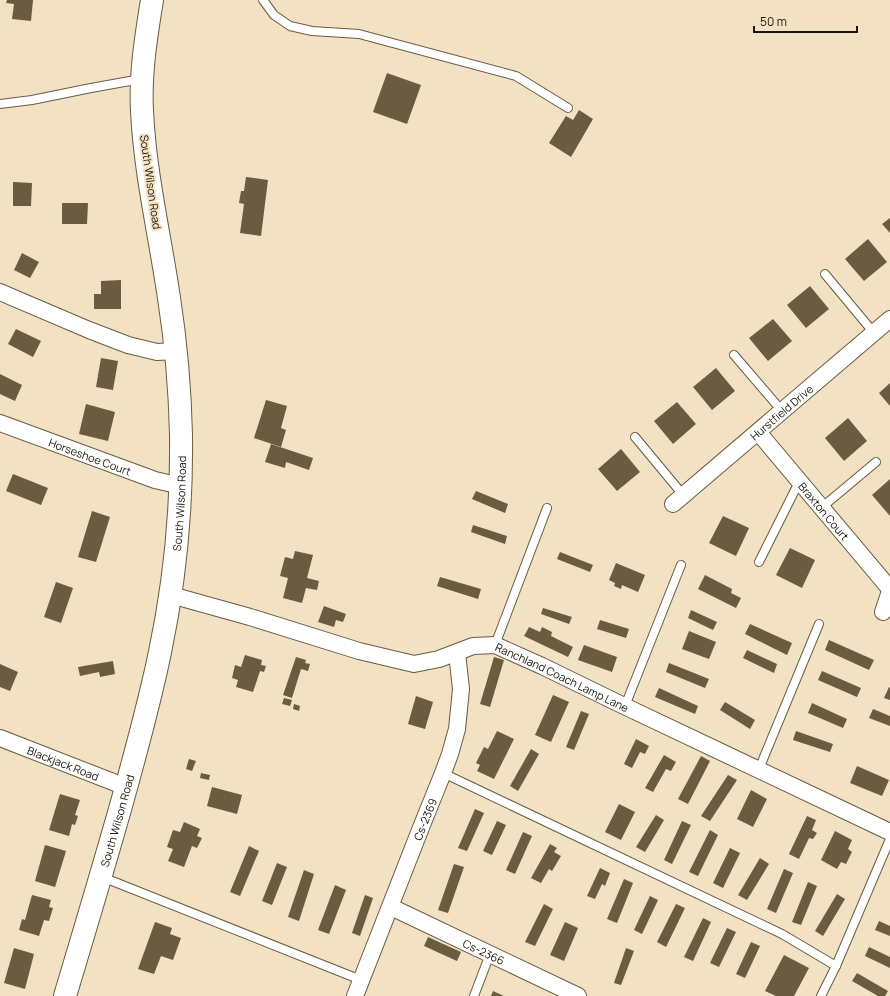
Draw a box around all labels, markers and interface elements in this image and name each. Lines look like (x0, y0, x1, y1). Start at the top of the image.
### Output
scale bar (754, 8, 857, 34)
text: 50 m (760, 13, 787, 30)
street label: South Wilson Road (137, 134, 165, 230)
street label: Hurstfield Drive (746, 380, 816, 443)
street label: Horseshoe Court (47, 434, 133, 478)
street label: South Wilson Road (168, 456, 189, 552)
street label: Braxton Court (796, 479, 853, 543)
street label: Ranchland Coach Lamp Lane (493, 639, 632, 715)
street label: Blackjack Road (25, 742, 101, 783)
street label: South Wilson Road (96, 773, 137, 869)
street label: Cs-2369 (409, 796, 440, 842)
street label: Cs-2366 (461, 935, 507, 968)

